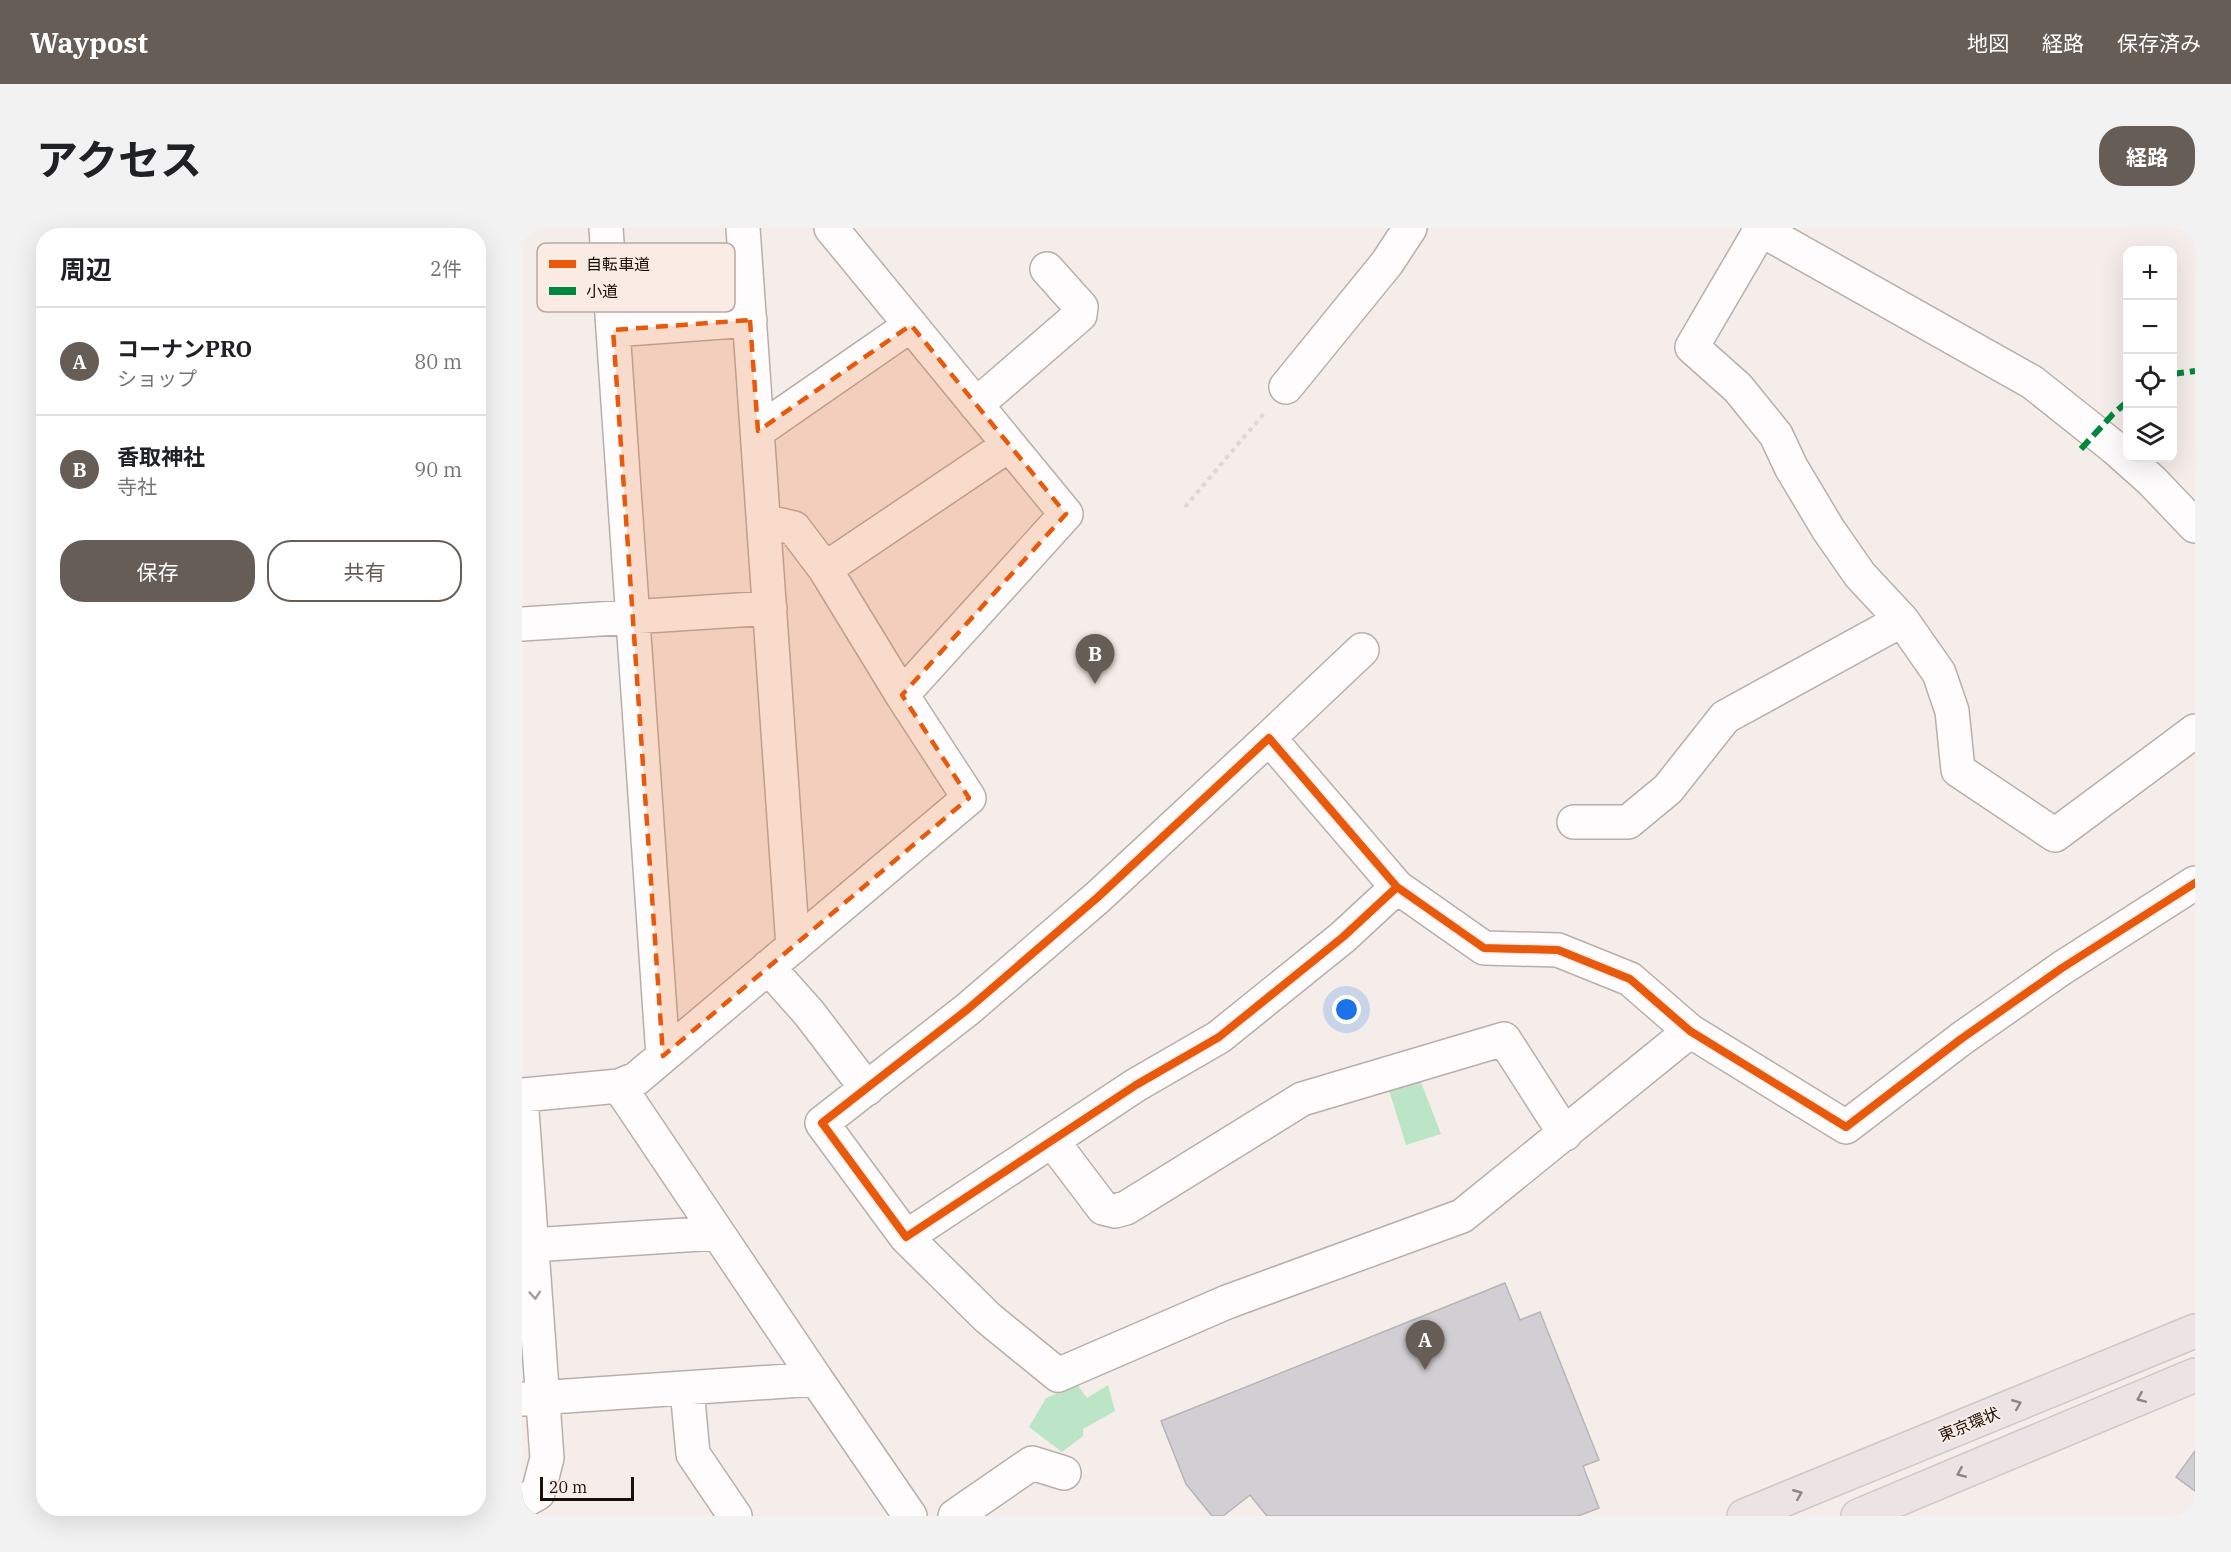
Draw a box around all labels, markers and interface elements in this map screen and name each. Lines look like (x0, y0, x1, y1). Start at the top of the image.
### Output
text: Waypost (30, 24, 148, 61)
text: 地図 (1967, 29, 2009, 57)
text: 経路 (2042, 29, 2084, 57)
text: 保存済み (2117, 29, 2201, 57)
button: 経路 (2099, 126, 2195, 186)
text: アクセス (36, 132, 202, 187)
legend (537, 243, 735, 312)
map controls (2123, 246, 2177, 462)
button: + (2123, 246, 2177, 300)
text: 周辺 (60, 252, 112, 286)
text: 自転車道 (586, 254, 650, 274)
text: 2件 (430, 255, 462, 282)
text: 小道 (586, 281, 618, 301)
button: − (2123, 300, 2177, 354)
text: コーナンPRO (117, 334, 252, 363)
text: A (73, 348, 86, 375)
text: 80 m (414, 348, 462, 375)
button: locate (2123, 354, 2177, 408)
text: ショップ (117, 365, 197, 392)
button: layers (2123, 408, 2177, 462)
text: 香取神社 (117, 442, 205, 471)
text: B (72, 456, 87, 483)
text: 90 m (414, 456, 462, 483)
text: 寺社 (117, 473, 157, 500)
button: 保存 (60, 540, 255, 602)
button: 共有 (267, 540, 462, 602)
pin: B (1076, 634, 1114, 684)
your location (1332, 995, 1361, 1024)
one-way arrow (528, 1291, 541, 1300)
pin: A (1406, 1320, 1444, 1370)
one-way arrow (2137, 1390, 2148, 1402)
one-way arrow (2011, 1399, 2022, 1411)
street label: 東京環状 (1936, 1403, 2002, 1445)
one-way arrow (1957, 1466, 1968, 1478)
scale bar (540, 1474, 634, 1502)
text: 20 m (549, 1477, 587, 1497)
one-way arrow (1791, 1489, 1802, 1501)

